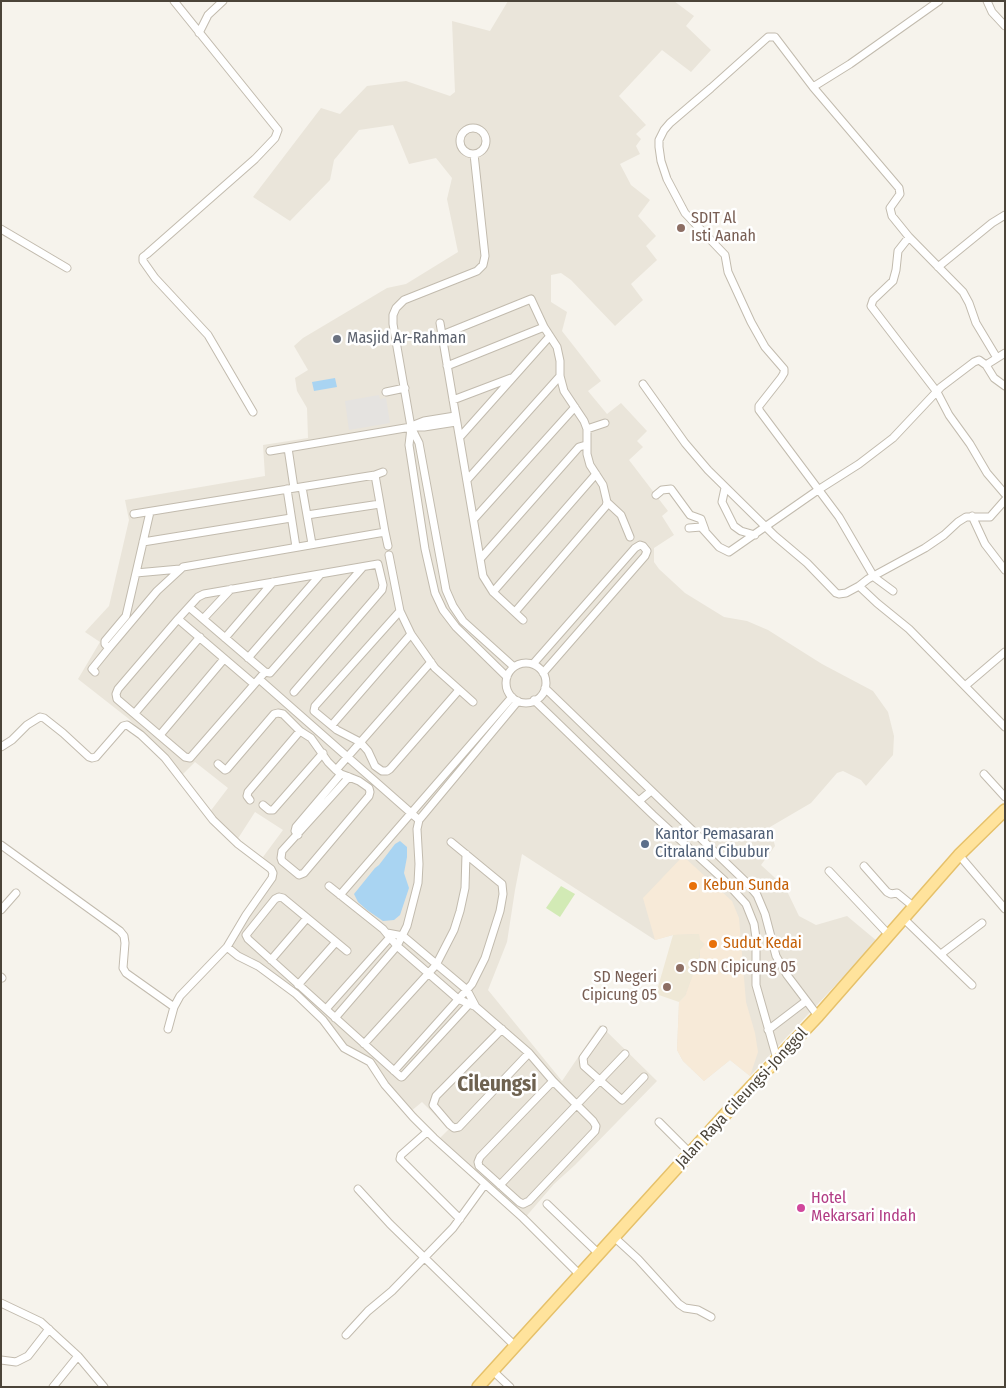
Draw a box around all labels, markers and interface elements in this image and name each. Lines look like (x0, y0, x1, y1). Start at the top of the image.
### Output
place label: SDIT Al Isti Aanah (691, 209, 756, 247)
marker: SDIT Al Isti Aanah (675, 222, 687, 234)
place label: Masjid Ar-Rahman (347, 329, 466, 349)
marker: Masjid Ar-Rahman (331, 333, 343, 345)
place label: Kantor Pemasaran Citraland Cibubur (655, 825, 774, 863)
marker: Kantor Pemasaran Citraland Cibubur (639, 838, 651, 850)
place label: Kebun Sunda (703, 876, 789, 896)
marker: Kebun Sunda (687, 880, 699, 892)
place label: Sudut Kedai (723, 934, 802, 954)
marker: Sudut Kedai (707, 938, 719, 950)
place label: SDN Cipicung 05 (690, 958, 796, 978)
marker: SDN Cipicung 05 (674, 962, 686, 974)
place label: SD Negeri Cipicung 05 (582, 968, 657, 1006)
marker: SD Negeri Cipicung 05 (661, 981, 673, 993)
street label: Jalan Raya Cileungsi-Jonggol (672, 1024, 812, 1172)
district label: Cileungsi (457, 1072, 537, 1098)
place label: Hotel Mekarsari Indah (811, 1189, 916, 1227)
marker: Hotel Mekarsari Indah (795, 1202, 807, 1214)

